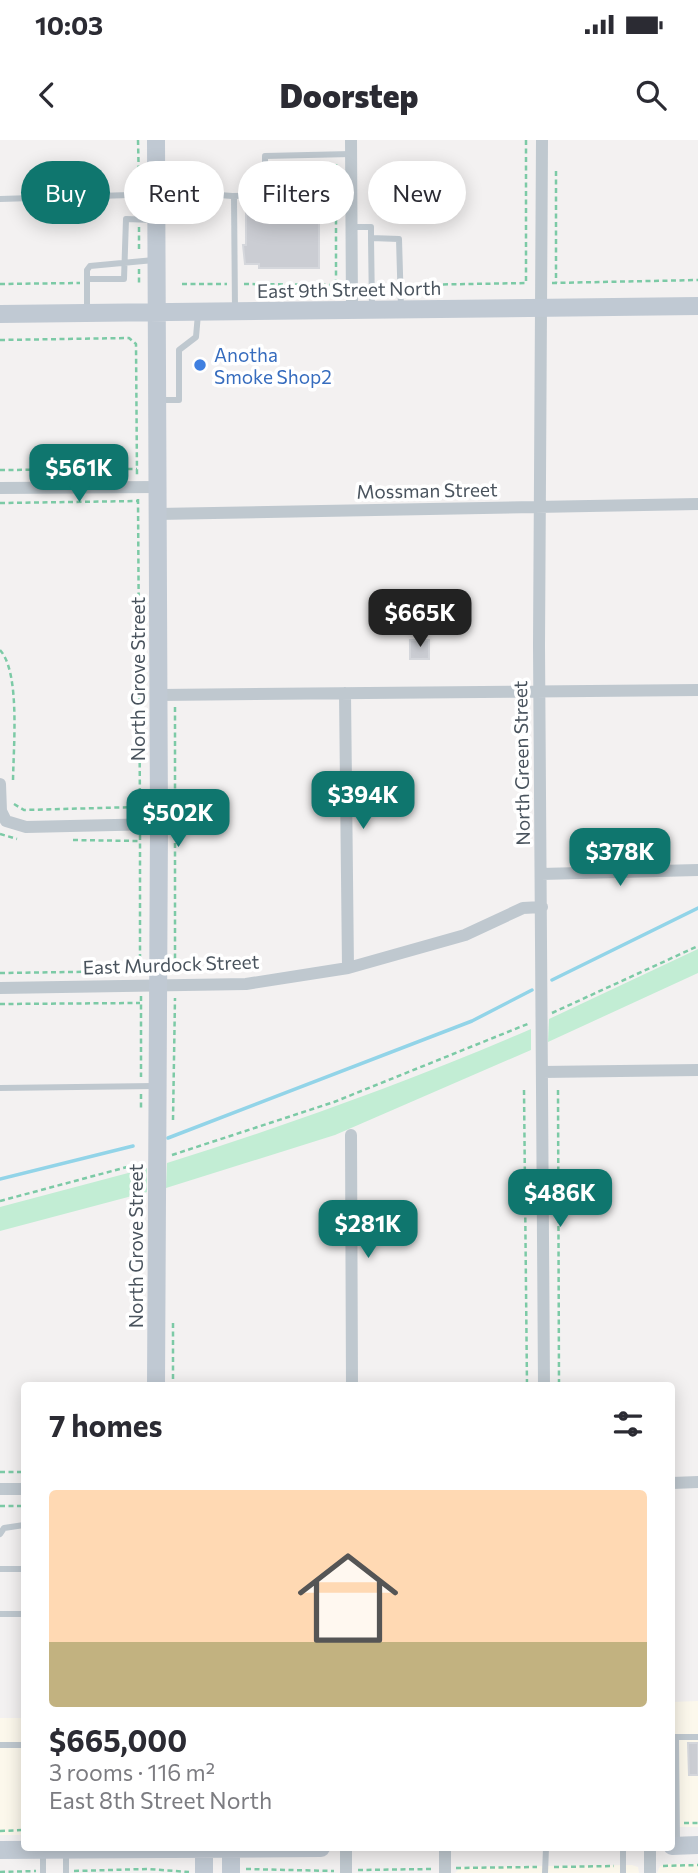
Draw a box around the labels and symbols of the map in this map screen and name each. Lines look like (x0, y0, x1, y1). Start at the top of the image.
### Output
street label: East 9th Street North (257, 276, 441, 302)
place label: Anotha Smoke Shop2 (214, 343, 332, 388)
marker: Anotha Smoke Shop2 (192, 357, 208, 373)
pin: $561K (30, 444, 128, 504)
street label: Mossman Street (356, 477, 498, 503)
pin: $665K (371, 589, 469, 649)
street label: North Grove Street (126, 597, 149, 761)
street label: North Green Street (508, 680, 534, 846)
pin: $394K (314, 772, 412, 831)
pin: $502K (129, 790, 227, 849)
pin: $378K (571, 828, 669, 888)
street label: East Murdock Street (82, 949, 260, 979)
street label: North Grove Street (124, 1164, 147, 1328)
pin: $486K (511, 1170, 609, 1229)
pin: $281K (319, 1200, 417, 1260)

